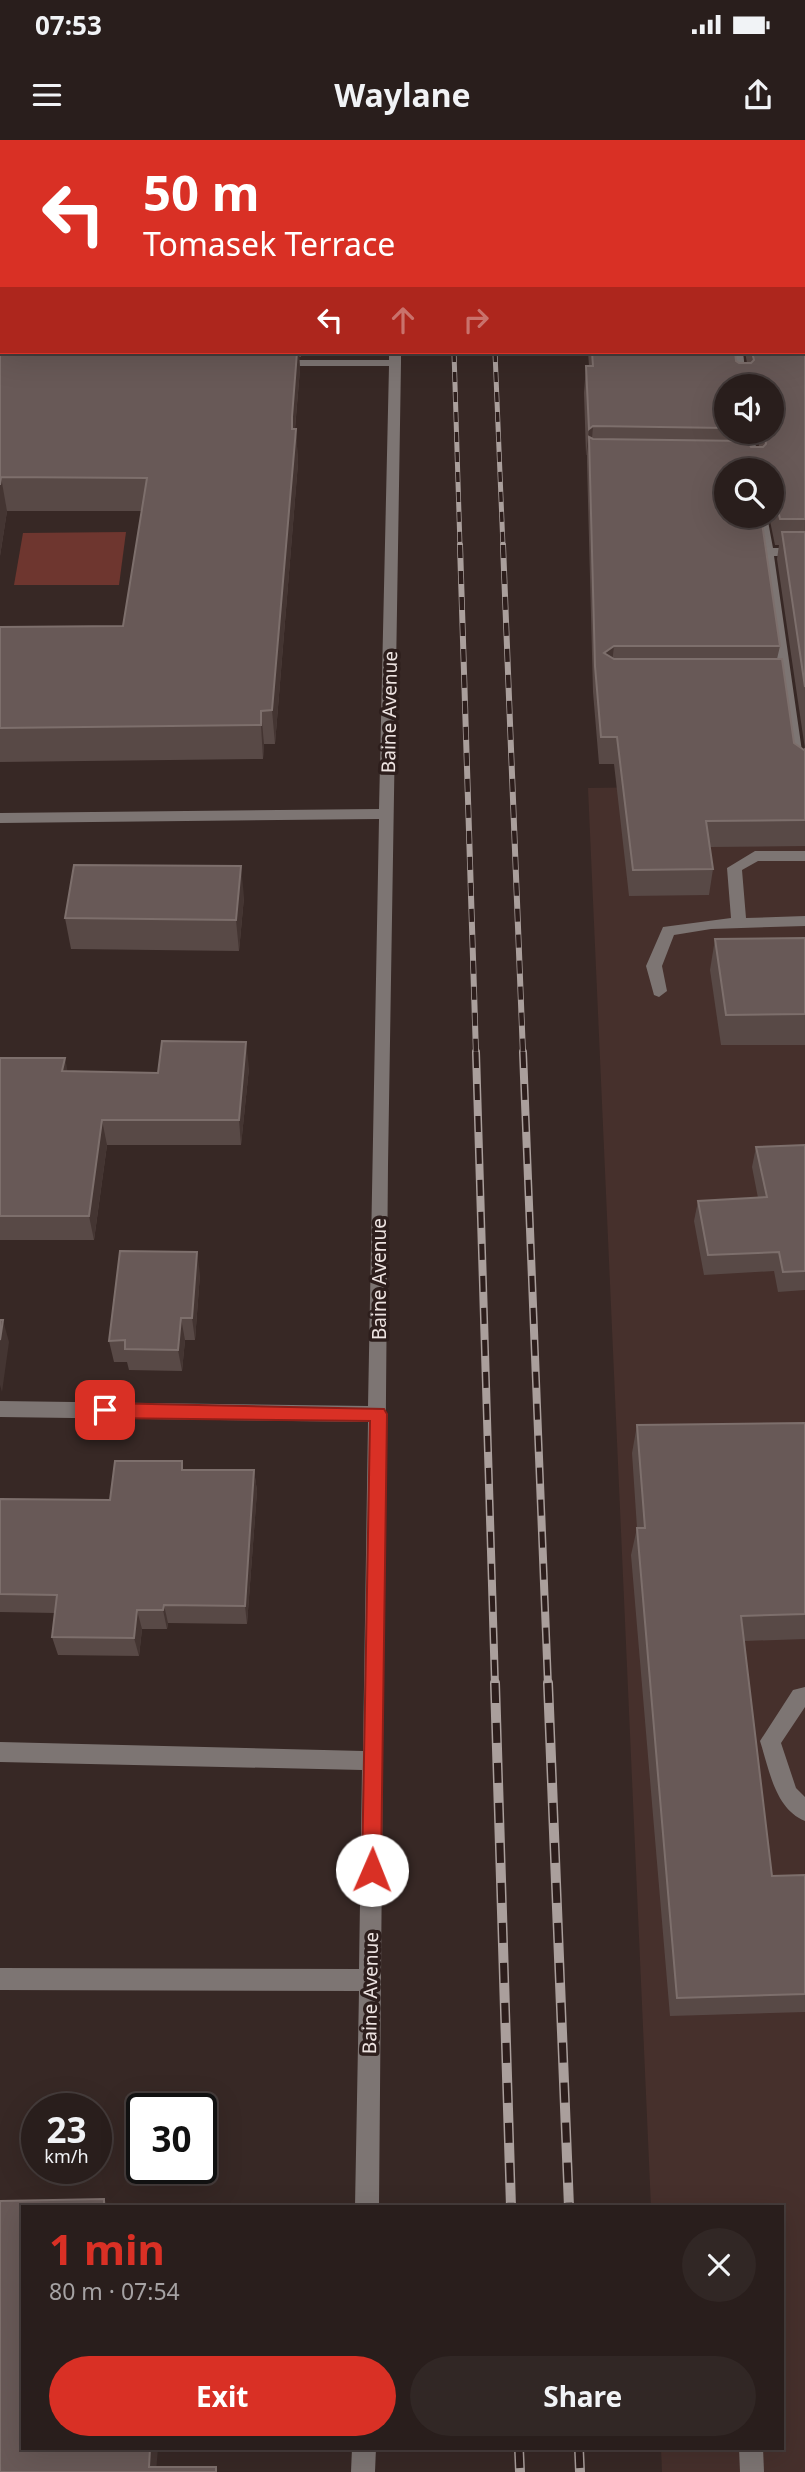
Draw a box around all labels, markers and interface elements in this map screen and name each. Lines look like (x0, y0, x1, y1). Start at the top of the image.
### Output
text: 07:53 (35, 7, 102, 43)
text: Waylane (334, 73, 471, 116)
icon: menu (28, 76, 66, 114)
icon: share (739, 76, 777, 114)
text: 50 m (143, 159, 260, 225)
icon: left (28, 168, 119, 259)
text: Tomasek Terrace (143, 222, 395, 265)
icon: left (311, 301, 349, 339)
icon: ahead (384, 301, 422, 339)
icon: right (457, 301, 495, 339)
map controls (714, 374, 784, 528)
button: sound (714, 374, 784, 444)
button: search (714, 458, 784, 528)
street label: Baine Avenue (375, 651, 403, 773)
street label: Baine Avenue (366, 1218, 392, 1340)
pin (75, 1380, 135, 1440)
icon: arrive (86, 1391, 124, 1429)
position arrow (335, 1833, 409, 1907)
street label: Baine Avenue (356, 1932, 384, 2054)
speed limit sign: 30 (126, 2093, 217, 2184)
text: 23 (46, 2106, 87, 2153)
text: km/h (44, 2144, 89, 2168)
text: 1 min (49, 2220, 165, 2277)
button: close (682, 2228, 756, 2302)
text: 80 m · 07:54 (49, 2275, 180, 2307)
button: Exit (49, 2356, 396, 2436)
button: Share (410, 2356, 756, 2436)

